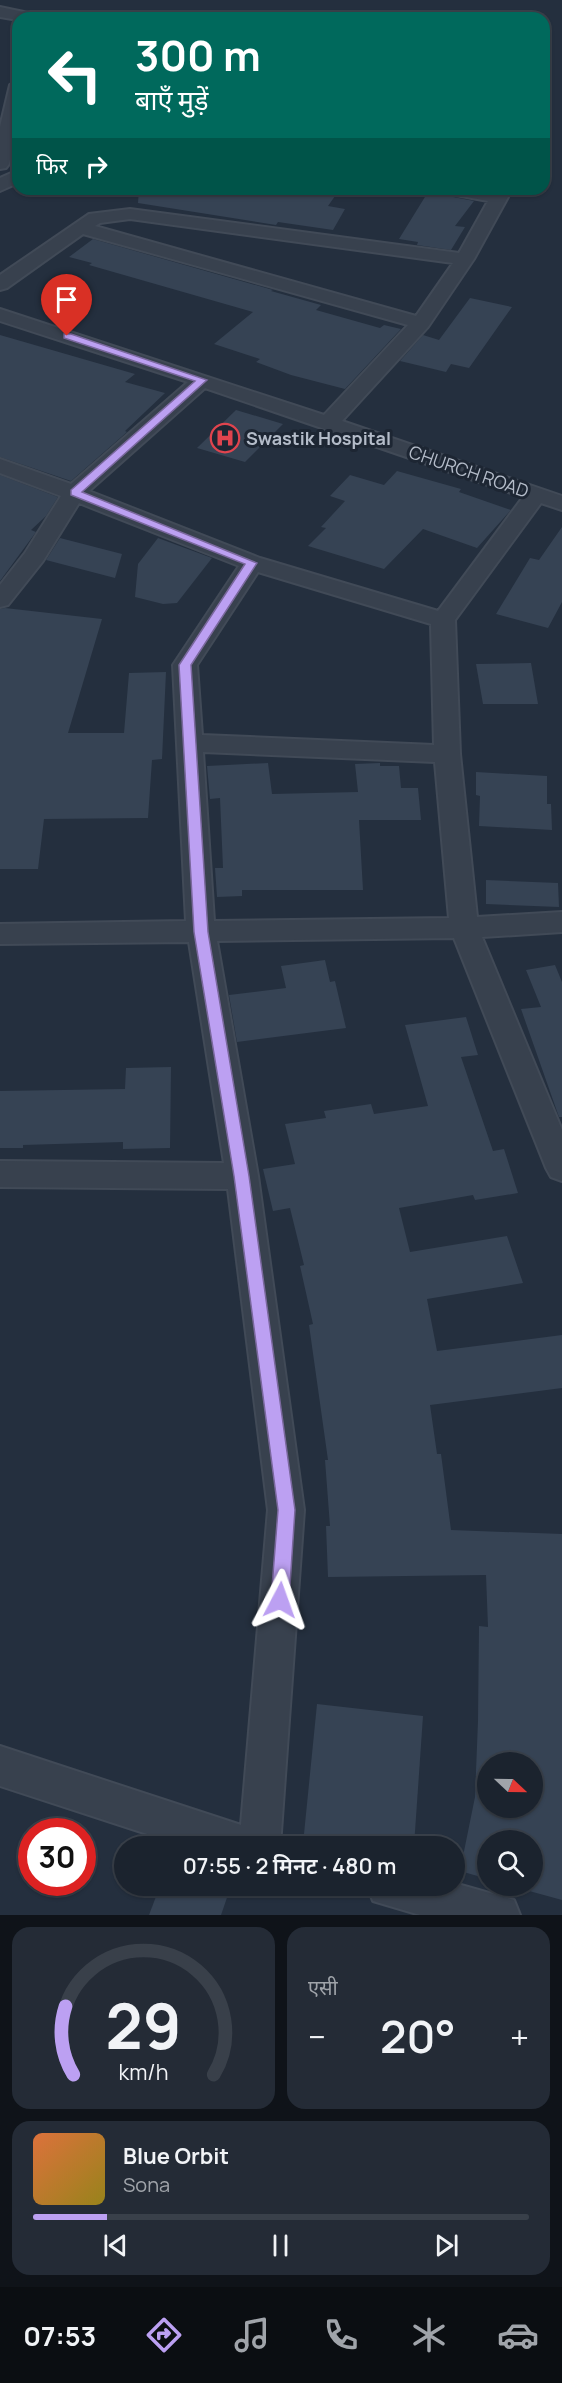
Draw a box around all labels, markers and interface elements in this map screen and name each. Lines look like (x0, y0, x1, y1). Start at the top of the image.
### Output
text: 300 m (135, 26, 261, 84)
icon: left (36, 36, 114, 114)
text: बाएँ मुड़ें (135, 81, 208, 118)
icon: right (80, 150, 113, 183)
text: फिर (36, 151, 68, 181)
pin (41, 274, 92, 336)
icon: arrive (50, 283, 83, 316)
hospital icon: Swastik Hospital (209, 422, 241, 454)
place label: Swastik Hospital (246, 426, 391, 450)
street label: CHURCH ROAD (406, 439, 532, 503)
position arrow (248, 1568, 312, 1632)
north arrow (477, 1752, 543, 1818)
map controls (477, 1752, 543, 1896)
speed limit sign: 30 (18, 1818, 96, 1896)
button: search (477, 1830, 543, 1896)
text: 07:55 · 2 मिनट · 480 m (183, 1851, 396, 1881)
text: एसी (308, 1974, 338, 2001)
text: 29 (106, 1982, 181, 2068)
text: 20° (380, 2005, 456, 2067)
text: − (308, 2014, 326, 2059)
text: + (510, 2014, 529, 2059)
text: km/h (119, 2057, 168, 2086)
text: Blue Orbit (123, 2141, 229, 2171)
text: Sona (123, 2171, 170, 2198)
icon: previous (99, 2229, 132, 2262)
icon: pause (264, 2229, 297, 2262)
icon: next (430, 2229, 463, 2262)
icon: directions (143, 2314, 185, 2356)
icon: music (231, 2314, 273, 2356)
icon: phone (320, 2314, 362, 2356)
icon: climate (408, 2314, 450, 2356)
icon: car (497, 2314, 539, 2356)
text: 07:53 (23, 2317, 96, 2354)

